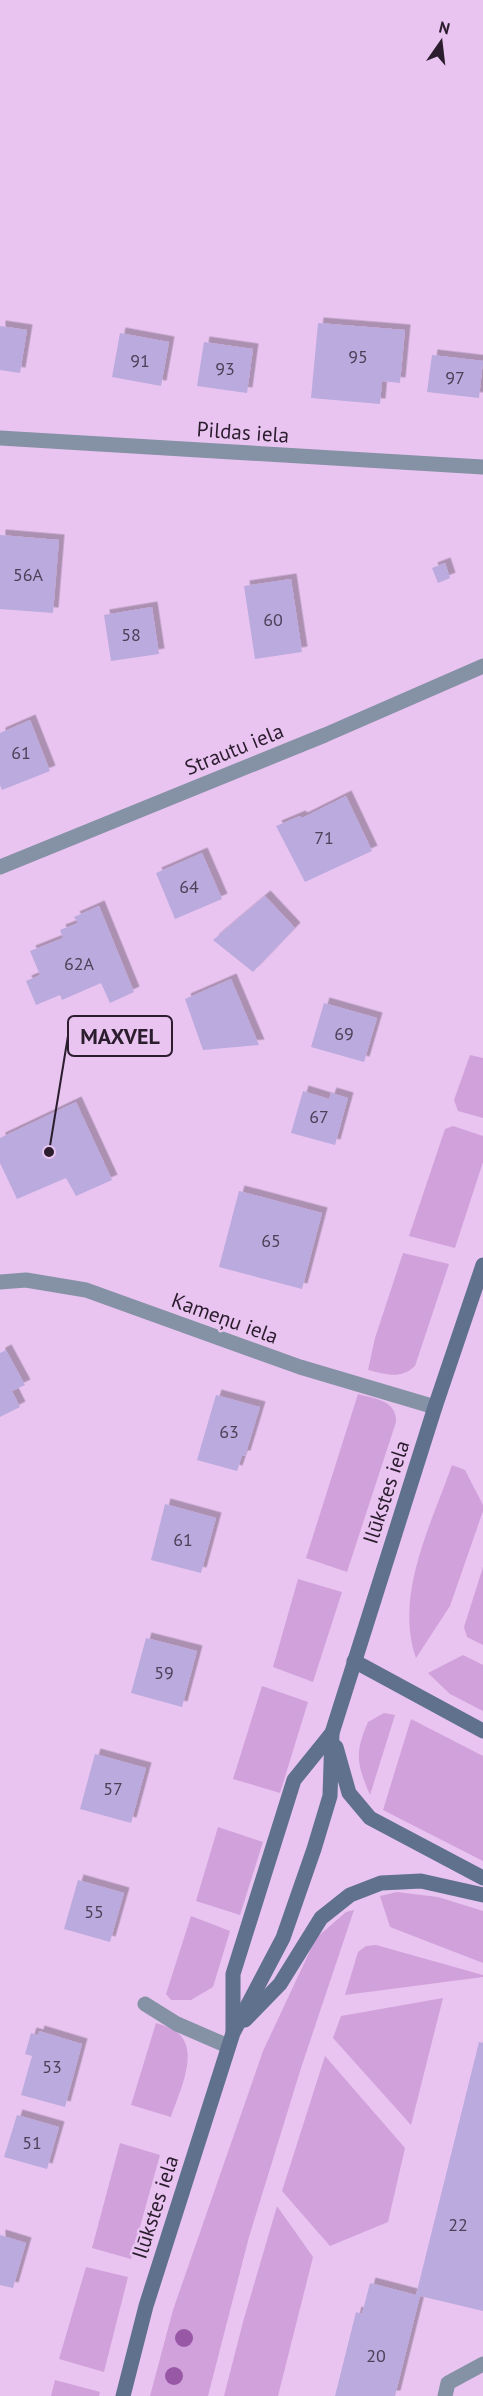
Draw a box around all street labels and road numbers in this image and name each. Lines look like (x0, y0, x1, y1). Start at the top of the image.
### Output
street label: Pildas iela (196, 415, 290, 449)
street label: Strautu iela (181, 717, 287, 781)
street label: Kameņu iela (168, 1286, 282, 1350)
street label: Ilūkstes iela (357, 1437, 415, 1547)
street label: Ilūkstes iela (126, 2152, 184, 2262)

